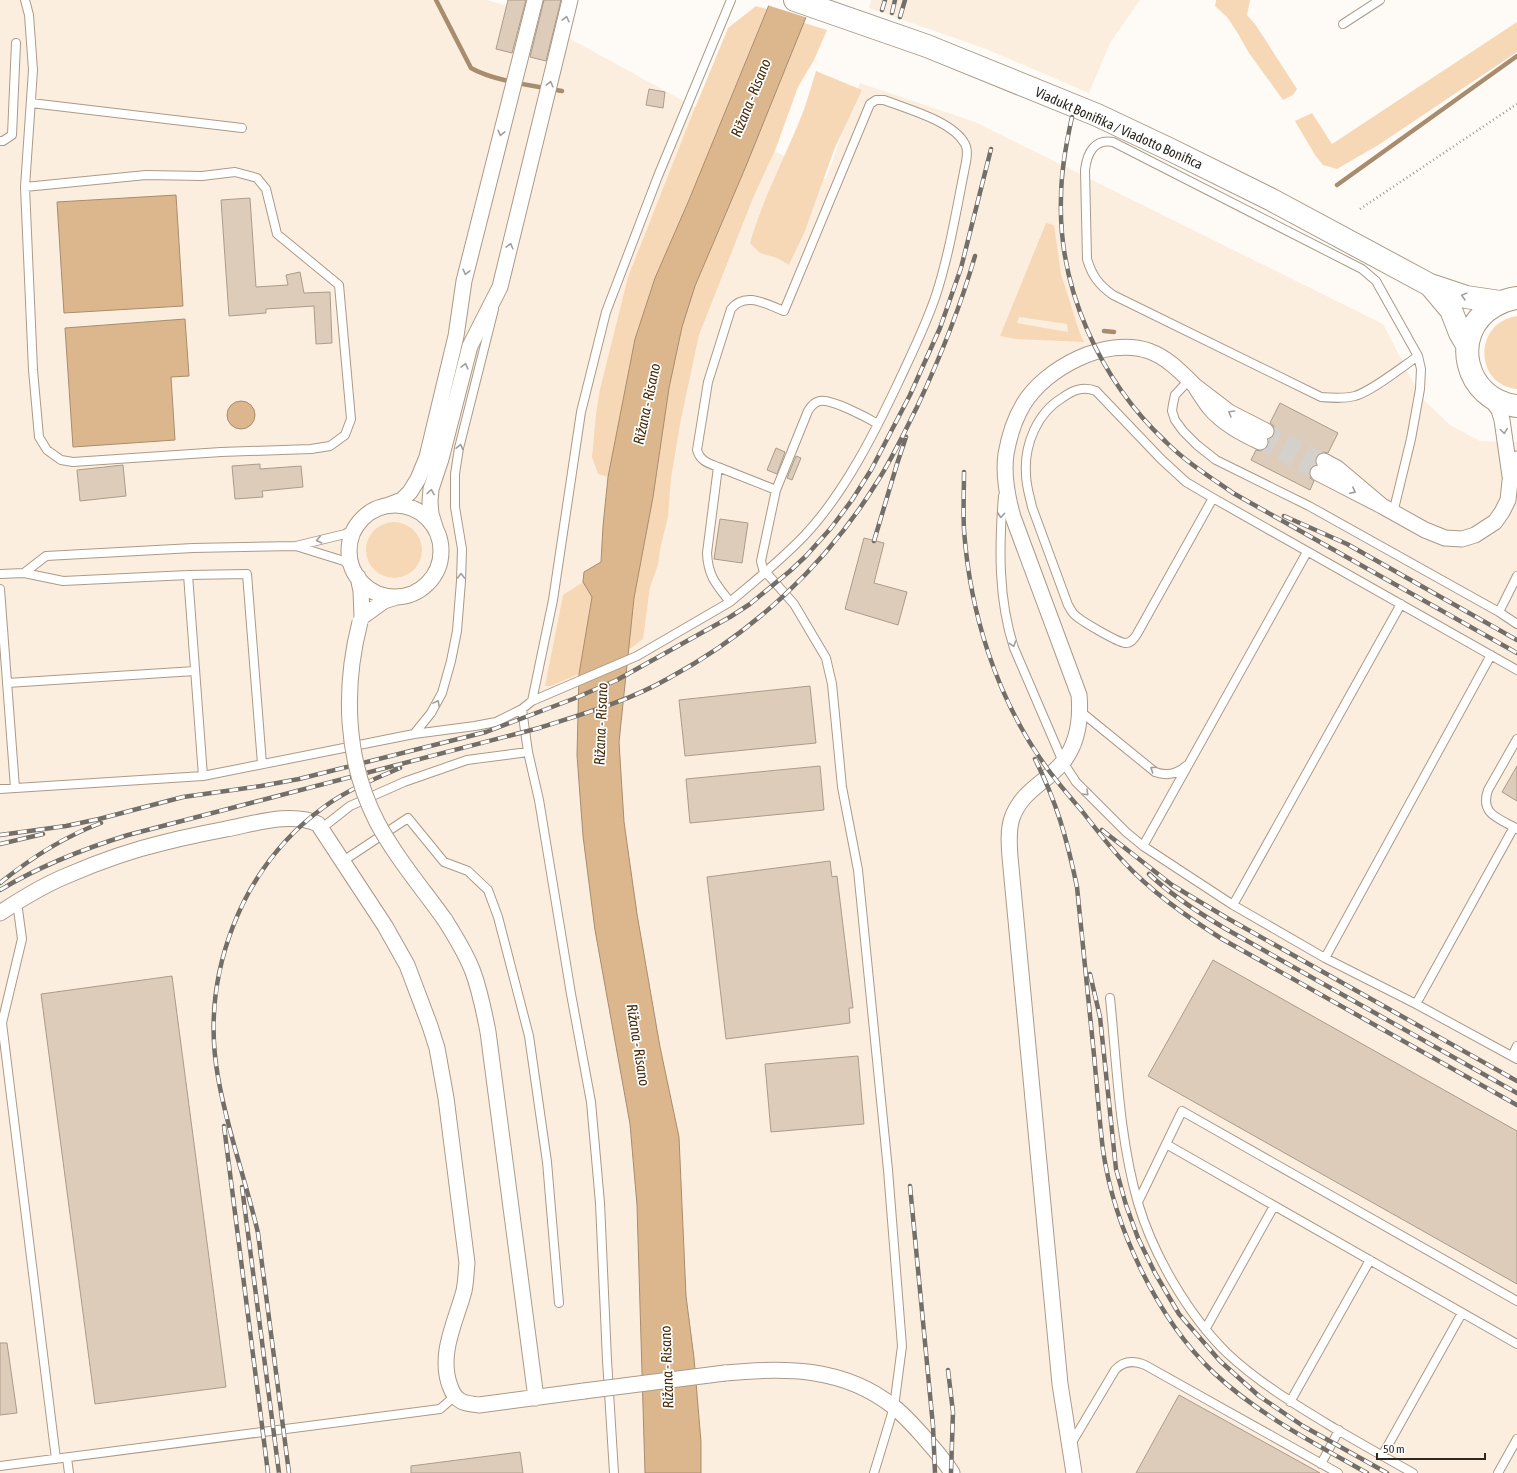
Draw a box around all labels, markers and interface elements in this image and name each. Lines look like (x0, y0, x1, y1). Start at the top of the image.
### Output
one-way arrow (561, 16, 570, 23)
water label: Rižana - Risano (727, 56, 774, 139)
one-way arrow (546, 80, 554, 87)
street label: Viadukt Bonifika / Viadotto Bonifica (1033, 84, 1205, 172)
one-way arrow (498, 129, 506, 136)
one-way arrow (506, 242, 514, 249)
one-way arrow (462, 268, 471, 275)
one-way arrow (1461, 292, 1468, 301)
water label: Rižana - Risano (630, 362, 663, 446)
one-way arrow (460, 363, 468, 370)
one-way arrow (1228, 410, 1235, 417)
one-way arrow (1499, 428, 1508, 434)
one-way arrow (455, 444, 463, 450)
one-way arrow (1349, 486, 1356, 494)
one-way arrow (426, 489, 435, 495)
one-way arrow (997, 512, 1006, 518)
one-way arrow (316, 536, 322, 544)
one-way arrow (457, 573, 465, 579)
one-way arrow (1008, 640, 1017, 647)
water label: Rižana - Risano (591, 682, 610, 766)
one-way arrow (432, 700, 439, 707)
one-way arrow (1151, 767, 1158, 774)
one-way arrow (1081, 788, 1089, 796)
water label: Rižana - Risano (624, 1003, 653, 1087)
water label: Rižana - Risano (657, 1325, 676, 1409)
scale bar (1377, 1435, 1485, 1461)
text: 50 m (1383, 1442, 1405, 1456)

